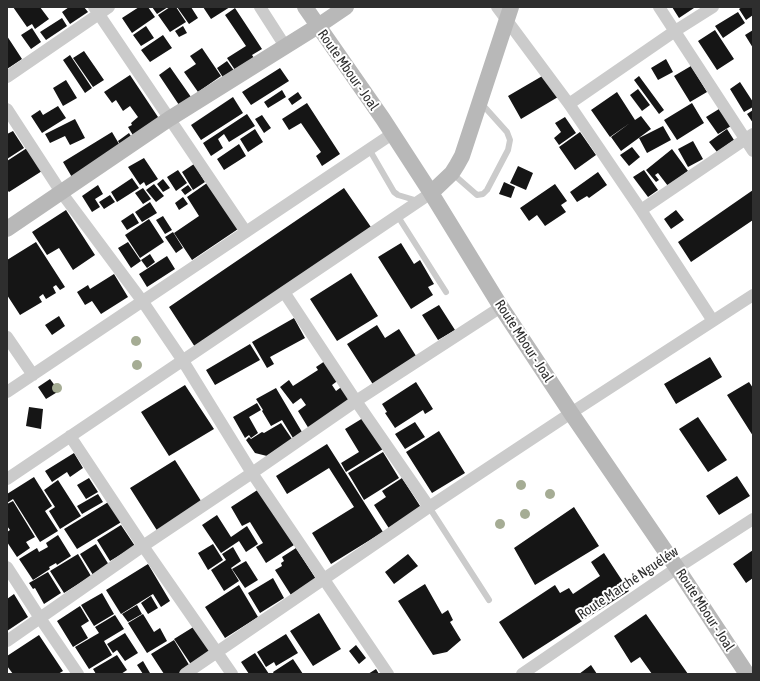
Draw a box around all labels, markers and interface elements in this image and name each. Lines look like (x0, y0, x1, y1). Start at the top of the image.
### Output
street label: Route Mbour - Joal (314, 26, 382, 114)
street label: Route Mbour - Joal (491, 297, 557, 385)
street label: Route Marché Nguéléw (574, 543, 682, 623)
street label: Route Mbour - Joal (672, 566, 738, 654)

